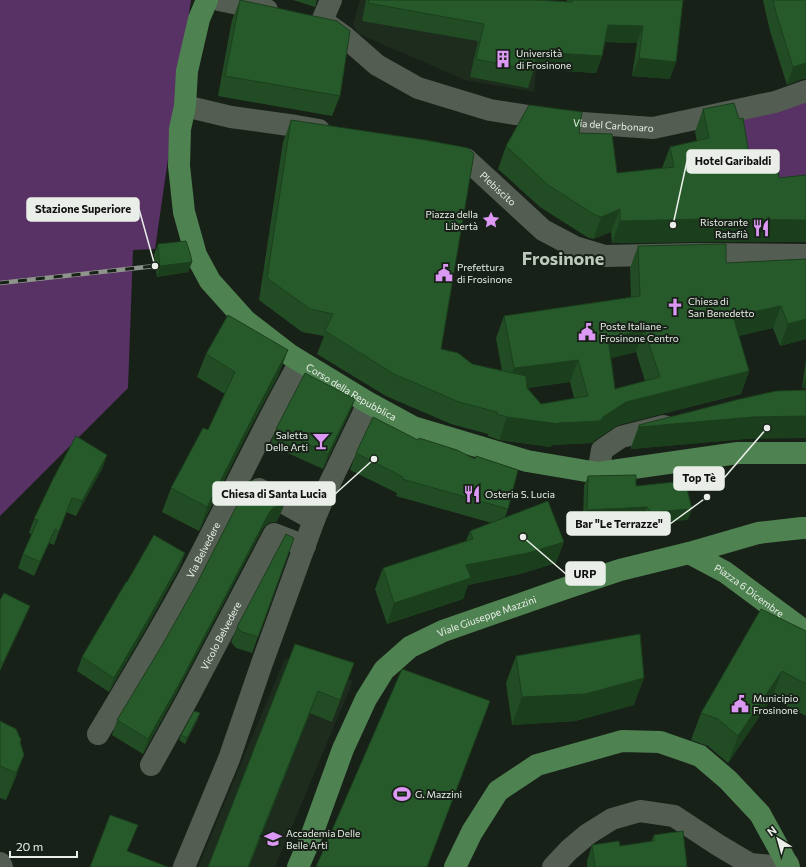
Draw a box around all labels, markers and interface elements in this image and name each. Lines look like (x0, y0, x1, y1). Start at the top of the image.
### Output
place label: Università di Frosinone (516, 47, 571, 71)
building icon: Università di Frosinone (493, 49, 513, 69)
street label: Via del Carbonaro (573, 116, 654, 134)
callout: Hotel Garibaldi (687, 150, 779, 173)
text: Hotel Garibaldi (695, 154, 771, 167)
street label: Plebiscito (478, 169, 519, 208)
callout: Stazione Superiore (27, 198, 139, 221)
text: Stazione Superiore (35, 202, 131, 215)
place label: Piazza della Libertà (425, 208, 478, 232)
place icon: Piazza della Libertà (481, 210, 501, 230)
place label: Ristorante Ratafià (700, 216, 748, 240)
restaurant icon: Ristorante Ratafià (751, 218, 771, 238)
district label: Frosinone (522, 247, 604, 269)
place label: Prefettura di Frosinone (457, 261, 512, 285)
public building icon: Prefettura di Frosinone (434, 263, 454, 283)
place label: Chiesa di San Benedetto (688, 295, 755, 319)
church icon: Chiesa di San Benedetto (665, 297, 685, 317)
place label: Poste Italiane - Frosinone Centro (600, 320, 679, 344)
public building icon: Poste Italiane - Frosinone Centro (577, 322, 597, 342)
street label: Corso della Repubblica (304, 360, 399, 423)
place label: Saletta Delle Arti (266, 429, 308, 453)
bar icon: Saletta Delle Arti (311, 431, 331, 451)
callout: Top Tè (674, 467, 724, 490)
text: Top Tè (682, 471, 716, 484)
callout: Chiesa di Santa Lucia (213, 482, 335, 505)
restaurant icon: Osteria S. Lucia (462, 484, 482, 504)
text: Chiesa di Santa Lucia (221, 487, 327, 500)
place label: Osteria S. Lucia (485, 488, 555, 500)
callout: Bar "Le Terrazze" (567, 512, 670, 535)
text: Bar "Le Terrazze" (575, 517, 663, 530)
street label: Via Belvedere (184, 520, 222, 580)
street label: Piazza 6 Dicembre (712, 561, 786, 620)
callout: URP (566, 562, 605, 585)
text: URP (574, 567, 596, 580)
street label: Viale Giuseppe Mazzini (435, 593, 538, 639)
street label: Vicolo Belvedere (198, 599, 244, 672)
place label: Municipio Frosinone (753, 692, 798, 716)
public building icon: Municipio Frosinone (730, 694, 750, 714)
sports icon: G. Mazzini (392, 784, 412, 804)
place label: G. Mazzini (415, 788, 462, 800)
north arrow (758, 819, 798, 859)
text: N (764, 823, 779, 838)
place label: Accademia Delle Belle Arti (286, 827, 360, 851)
school or university icon: Accademia Delle Belle Arti (263, 829, 283, 849)
scale bar (10, 833, 77, 859)
text: 20 m (16, 839, 43, 853)

